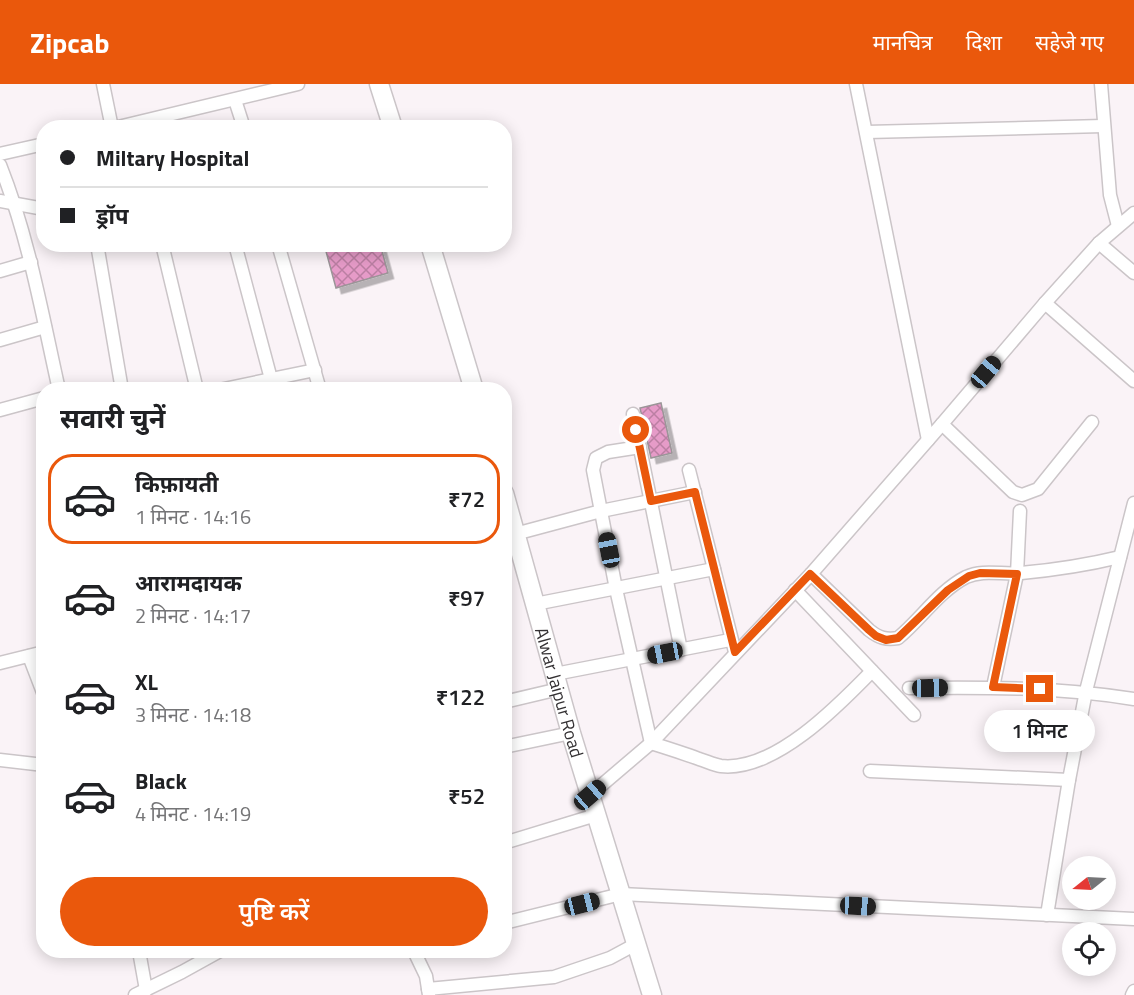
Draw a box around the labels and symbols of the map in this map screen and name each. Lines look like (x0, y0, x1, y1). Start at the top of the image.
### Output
car (968, 352, 1004, 392)
route start (622, 416, 649, 443)
car (597, 531, 621, 569)
street label: Alwar Jaipur Road (529, 624, 591, 761)
car (646, 641, 684, 665)
route end (1026, 675, 1053, 702)
car (912, 679, 948, 697)
callout: 1 मिनट (984, 710, 1096, 752)
car (571, 776, 609, 814)
north arrow (1062, 856, 1116, 910)
car (562, 891, 602, 917)
car (840, 896, 876, 916)

